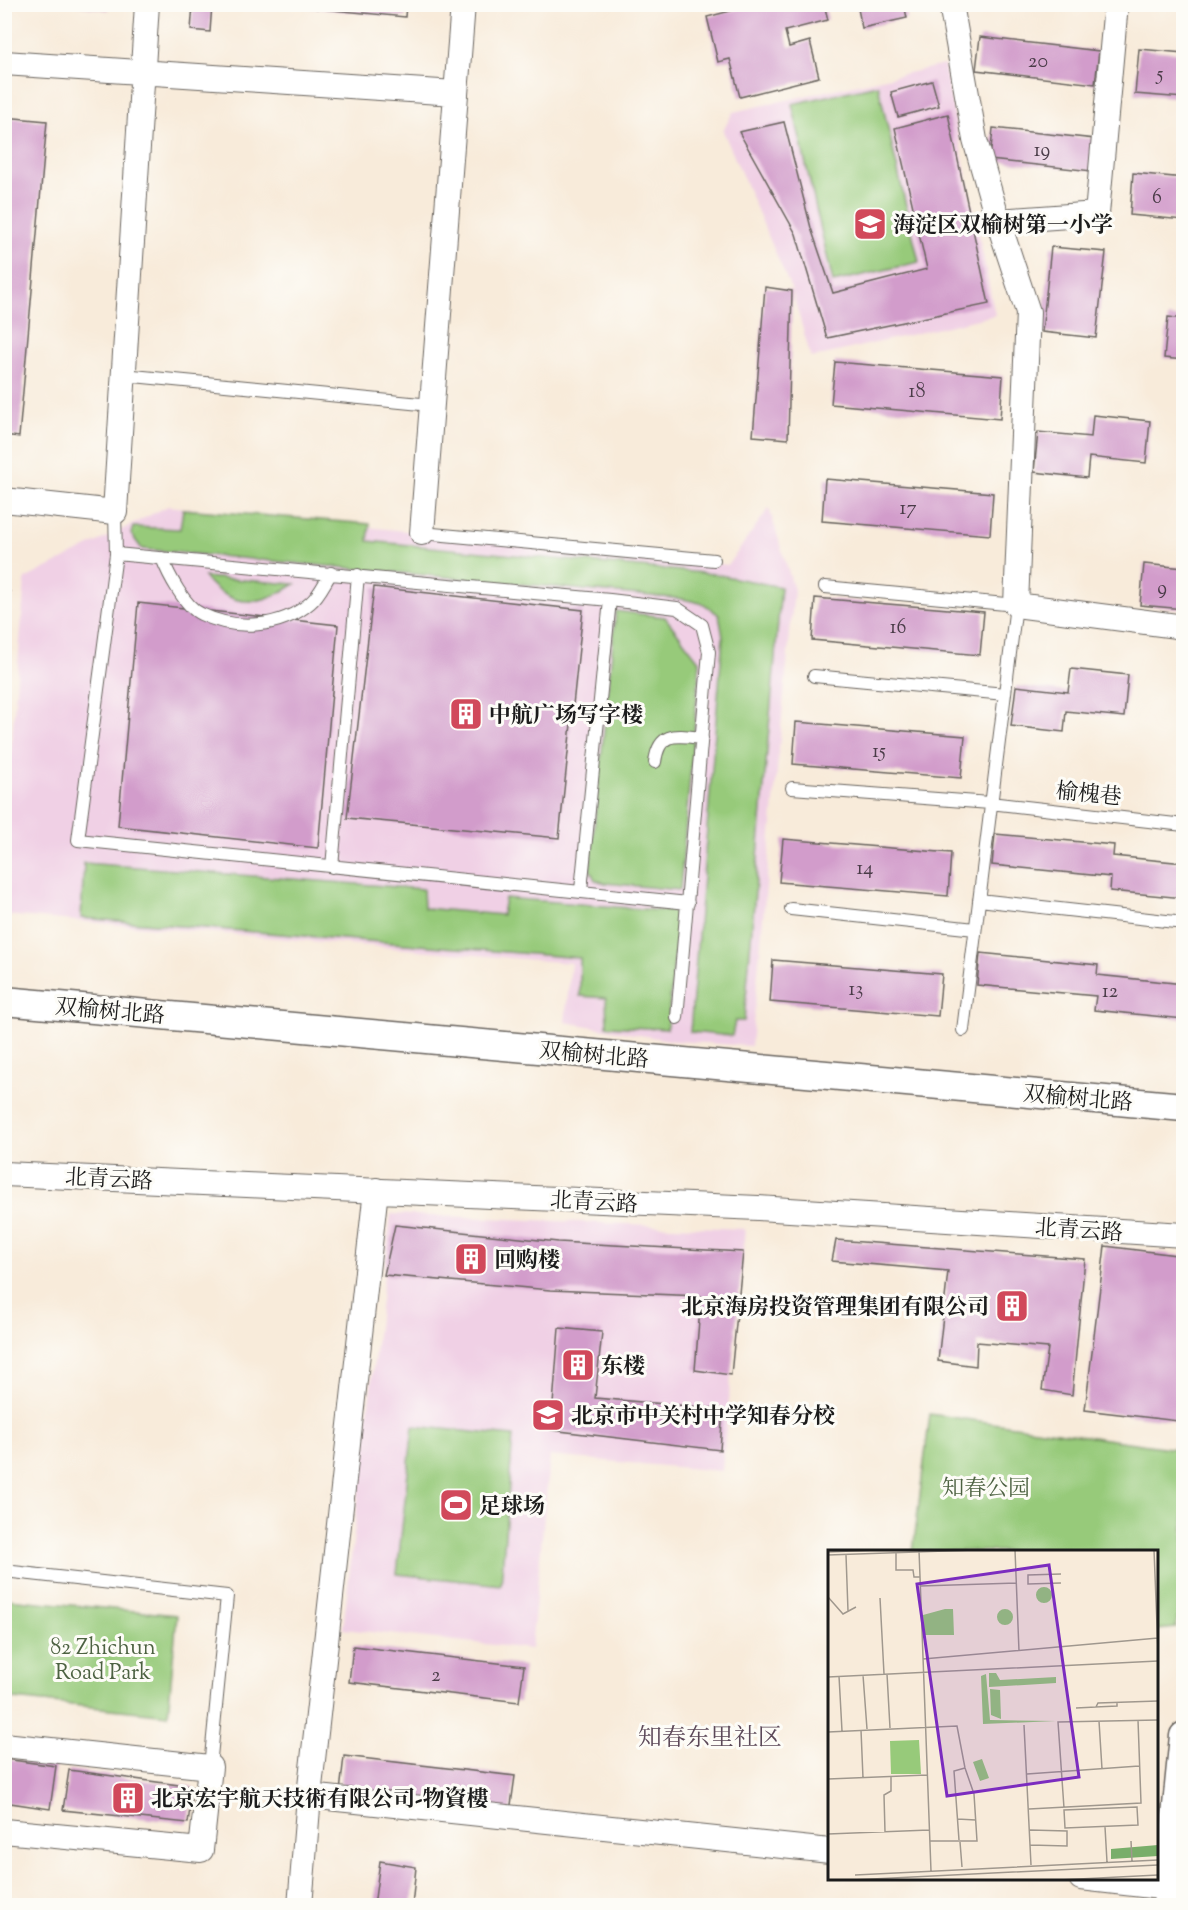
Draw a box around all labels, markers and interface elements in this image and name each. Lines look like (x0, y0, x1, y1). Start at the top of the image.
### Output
house number: 20 (1028, 48, 1048, 77)
house number: 5 (1156, 61, 1164, 90)
house number: 19 (1034, 137, 1050, 166)
house number: 6 (1152, 184, 1162, 213)
school or university icon: 海淀区双榆树第一小学 (852, 206, 888, 242)
place label: 海淀区双榆树第一小学 (893, 211, 1113, 243)
house number: 18 (909, 378, 925, 407)
house number: 17 (900, 495, 916, 524)
house number: 9 (1157, 575, 1167, 604)
house number: 16 (890, 614, 906, 643)
building icon: 中航广场写字楼 (448, 696, 484, 732)
place label: 中航广场写字楼 (489, 701, 643, 733)
house number: 15 (872, 738, 886, 767)
street label: 榆槐巷 (1054, 777, 1123, 815)
house number: 14 (857, 855, 873, 884)
house number: 13 (849, 976, 863, 1005)
house number: 12 (1102, 978, 1118, 1007)
street label: 双榆树北路 (54, 992, 166, 1034)
street label: 双榆树北路 (538, 1036, 650, 1078)
street label: 双榆树北路 (1022, 1079, 1134, 1121)
street label: 北青云路 (64, 1163, 154, 1199)
street label: 北青云路 (549, 1186, 639, 1222)
street label: 北青云路 (1034, 1213, 1124, 1251)
building icon: 回购楼 (453, 1241, 489, 1277)
place label: 回购楼 (494, 1246, 560, 1278)
building icon: 北京海房投资管理集团有限公司 (994, 1288, 1030, 1324)
place label: 北京海房投资管理集团有限公司 (681, 1293, 989, 1325)
building icon: 东楼 (560, 1347, 596, 1383)
place label: 东楼 (601, 1352, 645, 1384)
school or university icon: 北京市中关村中学知春分校 (530, 1397, 566, 1433)
place label: 北京市中关村中学知春分校 (571, 1402, 835, 1434)
park label: 知春公园 (942, 1474, 1030, 1506)
sports icon: 足球场 (438, 1487, 474, 1523)
place label: 足球场 (479, 1492, 545, 1524)
inset map (828, 1550, 1158, 1880)
park label: 82 Zhichun Road Park (50, 1633, 156, 1690)
house number: 2 (431, 1662, 441, 1691)
district label: 知春东里社区 (638, 1722, 782, 1756)
building icon: 北京宏宇航天技術有限公司-物資樓 (110, 1780, 146, 1816)
place label: 北京宏宇航天技術有限公司-物資樓 (151, 1785, 488, 1817)

